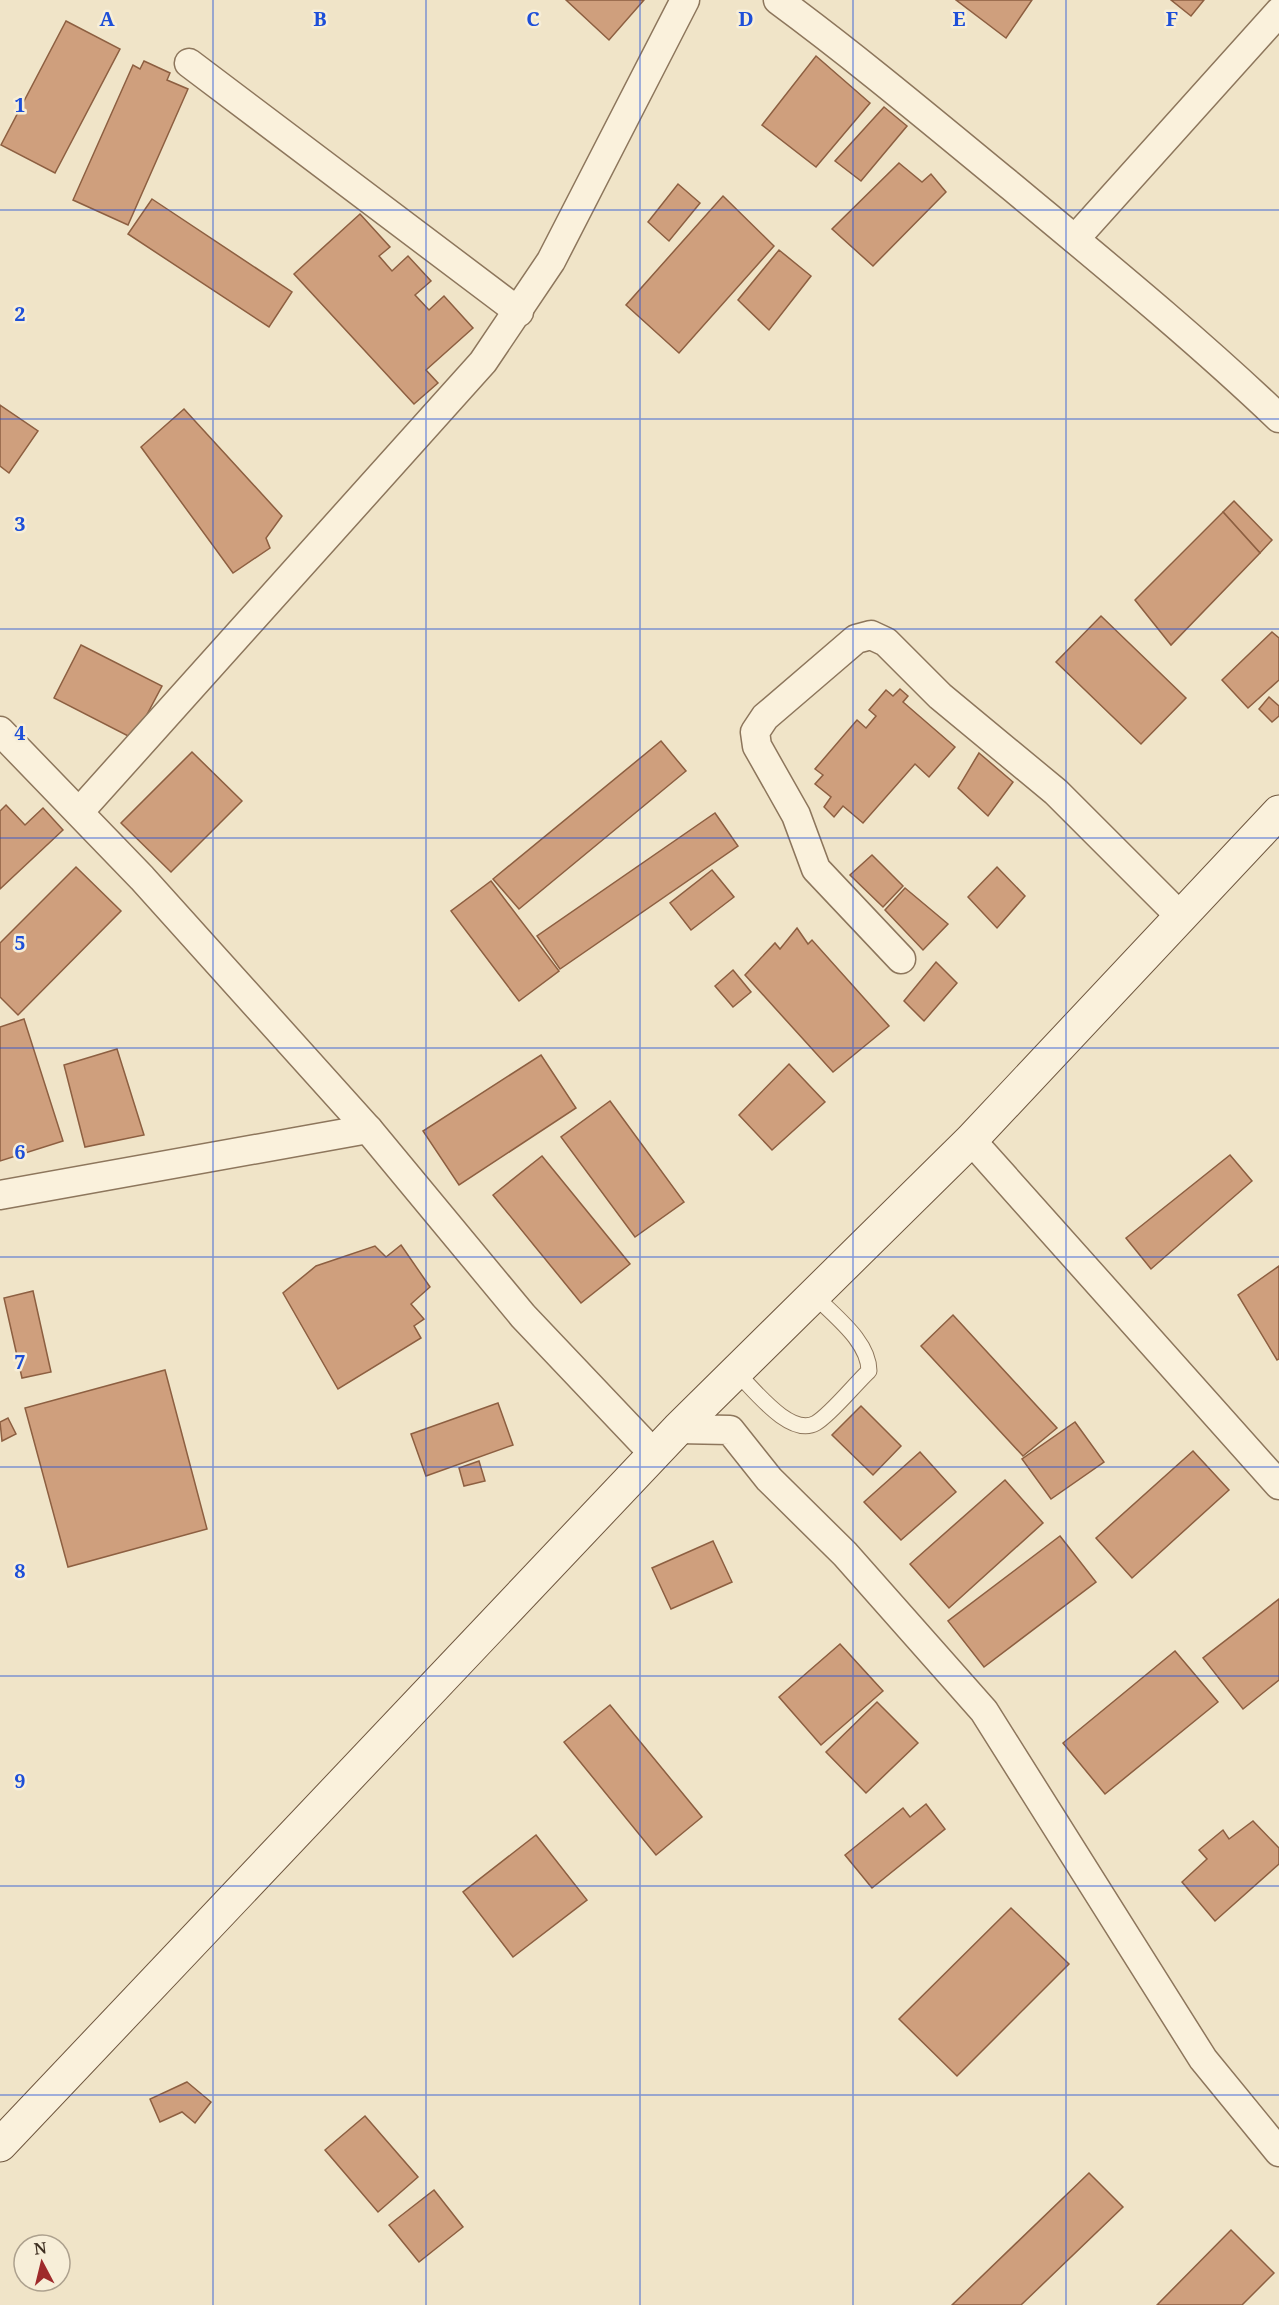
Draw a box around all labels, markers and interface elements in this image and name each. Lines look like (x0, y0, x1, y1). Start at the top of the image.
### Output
text: A (99, 5, 115, 32)
text: B (313, 5, 327, 32)
text: C (526, 5, 540, 32)
text: D (738, 5, 754, 32)
text: E (952, 5, 966, 32)
text: F (1166, 5, 1178, 32)
text: 1 (14, 91, 26, 118)
text: 2 (14, 300, 26, 327)
text: 3 (14, 510, 26, 537)
text: 4 (14, 719, 26, 746)
text: 5 (14, 929, 26, 956)
text: 6 (14, 1138, 26, 1165)
text: 7 (14, 1348, 26, 1375)
text: 8 (14, 1557, 26, 1584)
text: 9 (14, 1767, 26, 1794)
north arrow (12, 2233, 72, 2293)
text: N (33, 2236, 48, 2260)

